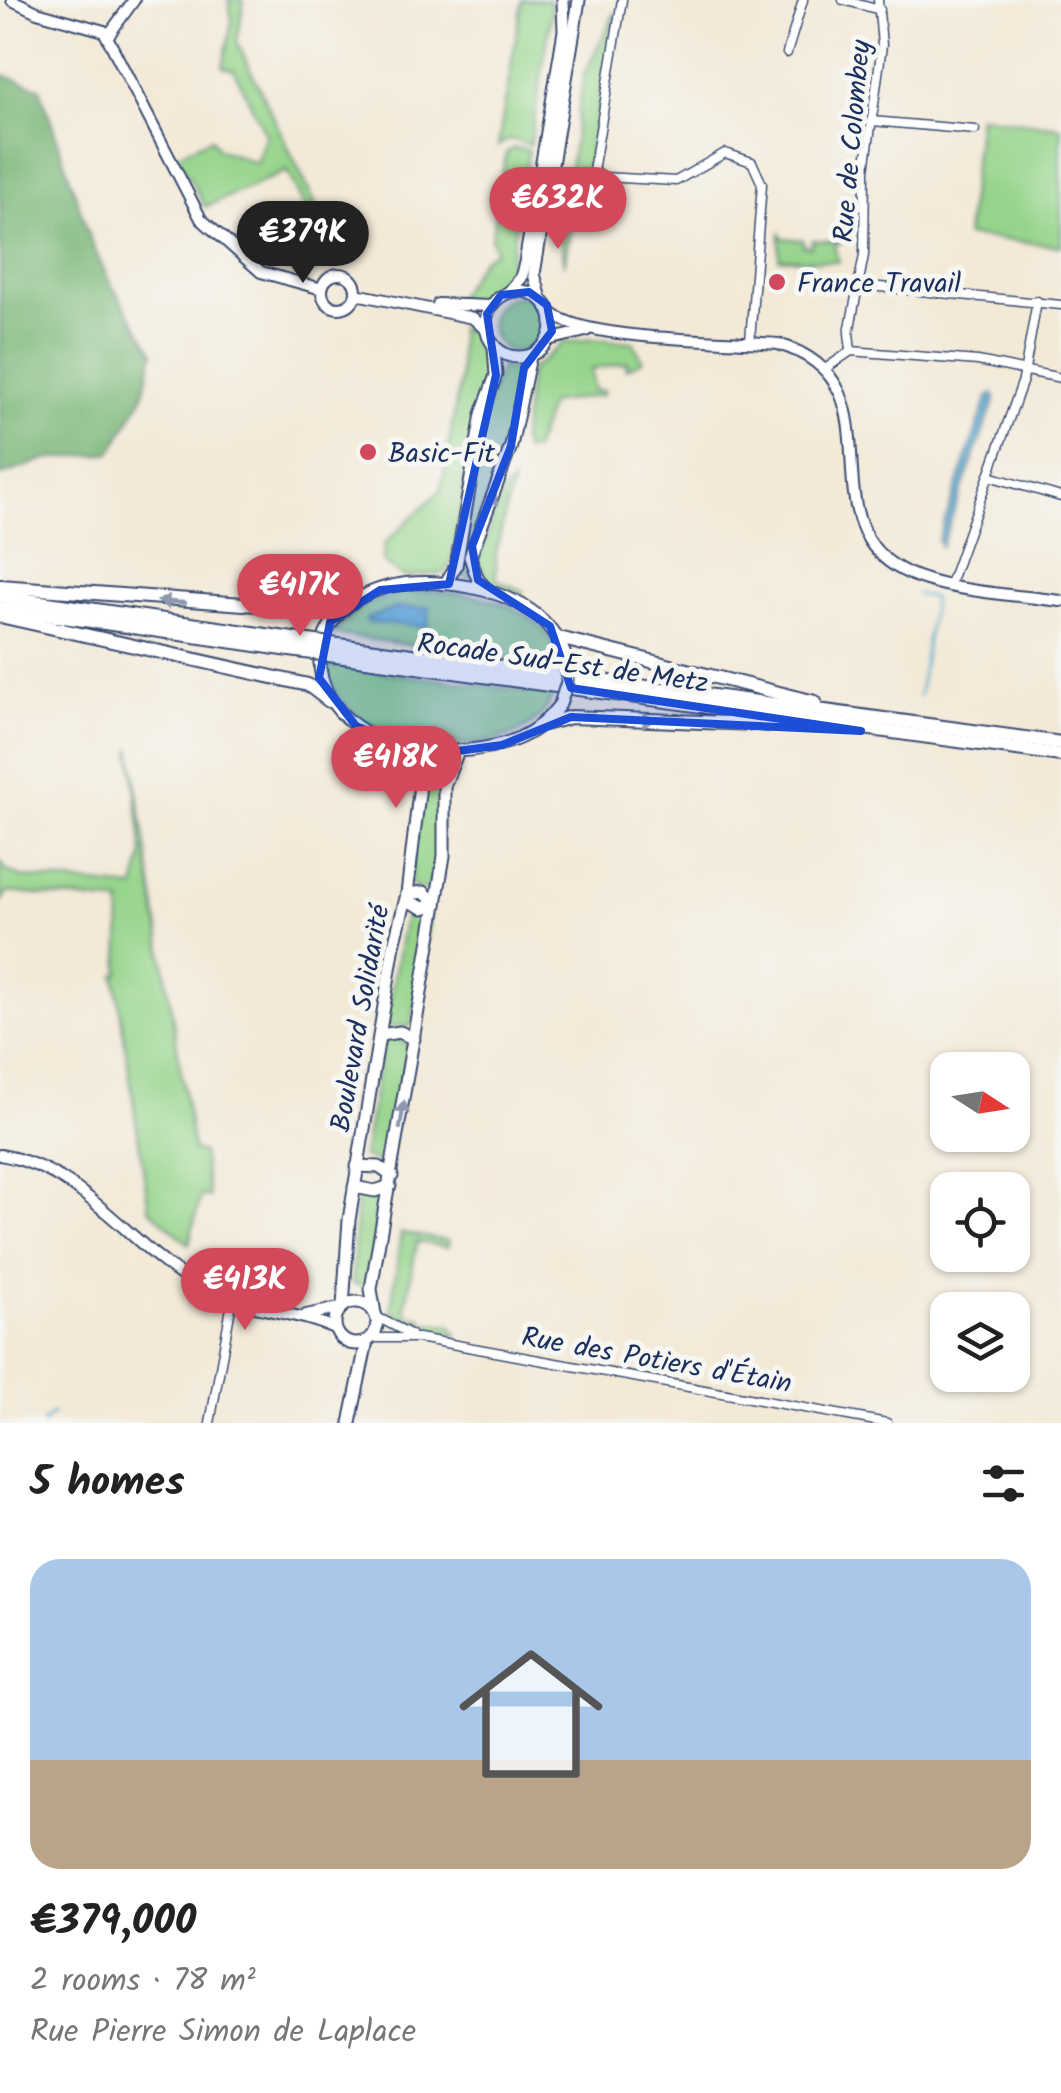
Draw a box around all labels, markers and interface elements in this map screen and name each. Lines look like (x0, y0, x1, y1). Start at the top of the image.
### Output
street label: Rue de Colombey (822, 37, 885, 244)
pin: €632K (488, 167, 628, 252)
text: €632K (511, 174, 605, 225)
pin: €379K (233, 201, 373, 286)
text: €379K (259, 208, 347, 259)
place label: France Travail (797, 262, 961, 307)
marker: France Travail (766, 271, 788, 293)
place label: Basic-Fit (388, 432, 496, 477)
marker: Basic-Fit (357, 441, 379, 463)
one-way arrow (482, 490, 498, 520)
pin: €417K (230, 554, 370, 639)
text: €417K (259, 561, 341, 612)
one-way arrow (156, 593, 188, 609)
street label: Rocade Sud-Est de Metz (414, 622, 711, 707)
one-way arrow (624, 712, 656, 728)
pin: €418K (326, 726, 466, 811)
text: €418K (353, 733, 439, 784)
street label: Boulevard Solidarité (319, 900, 404, 1136)
north arrow (930, 1052, 1030, 1152)
map controls (930, 1052, 1030, 1392)
one-way arrow (395, 1098, 410, 1130)
button: locate (930, 1172, 1030, 1272)
pin: €413K (175, 1248, 315, 1333)
text: €413K (203, 1255, 287, 1306)
button: layers (930, 1292, 1030, 1392)
street label: Rue des Potiers d'Étain (518, 1316, 795, 1407)
text: 5 homes (30, 1450, 185, 1517)
icon: filters (976, 1456, 1031, 1511)
icon: home (441, 1624, 621, 1804)
text: €379,000 (30, 1889, 196, 1956)
text: 2 rooms · 78 m² (30, 1956, 256, 2007)
text: Rue Pierre Simon de Laplace (30, 2007, 416, 2058)

